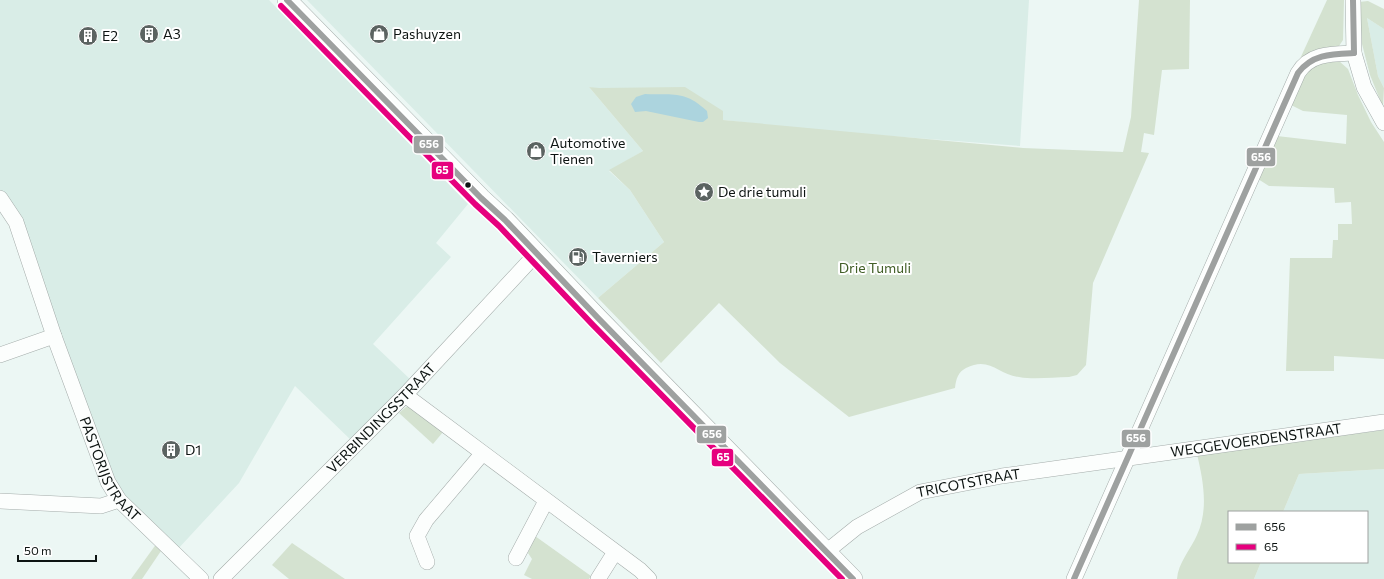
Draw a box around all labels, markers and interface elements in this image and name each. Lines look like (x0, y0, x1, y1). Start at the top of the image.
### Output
building icon: A3 (138, 23, 160, 45)
shop icon: Pashuyzen (368, 23, 390, 45)
building icon: E2 (77, 25, 99, 47)
place label: A3 (163, 25, 181, 42)
place label: Pashuyzen (393, 25, 461, 42)
place label: E2 (102, 27, 118, 44)
place label: Automotive Tienen (550, 134, 625, 167)
line badge: 656 (413, 135, 444, 154)
text: 656 (419, 137, 439, 150)
shop icon: Automotive Tienen (525, 140, 547, 162)
line badge: 656 (1246, 147, 1276, 167)
text: 656 (1251, 150, 1271, 163)
line badge: 65 (431, 161, 454, 180)
text: 65 (435, 163, 449, 176)
unlabelled marker (463, 180, 473, 190)
place icon: De drie tumuli (693, 181, 715, 203)
place label: De drie tumuli (718, 183, 806, 200)
fuel station icon: Taverniers (567, 246, 589, 268)
place label: Taverniers (592, 248, 658, 265)
park label: Drie Tumuli (839, 259, 911, 276)
street label: VERBINDINGSSTRAAT (323, 359, 439, 476)
street label: PASTORIJSTRAAT (77, 414, 144, 524)
street label: WEGGEVOERDENSTRAAT (1169, 419, 1343, 460)
line badge: 656 (696, 425, 727, 444)
text: 656 (702, 427, 722, 440)
line badge: 656 (1121, 429, 1151, 448)
text: 656 (1126, 431, 1146, 444)
building icon: D1 (160, 439, 182, 461)
place label: D1 (185, 441, 201, 458)
line badge: 65 (711, 448, 734, 467)
text: 65 (716, 450, 730, 463)
street label: TRICOTSTRAAT (915, 465, 1021, 501)
legend (1228, 511, 1368, 563)
text: 656 (1264, 519, 1285, 533)
scale bar (18, 537, 96, 563)
text: 65 (1264, 539, 1278, 553)
text: 50 m (24, 543, 52, 557)

